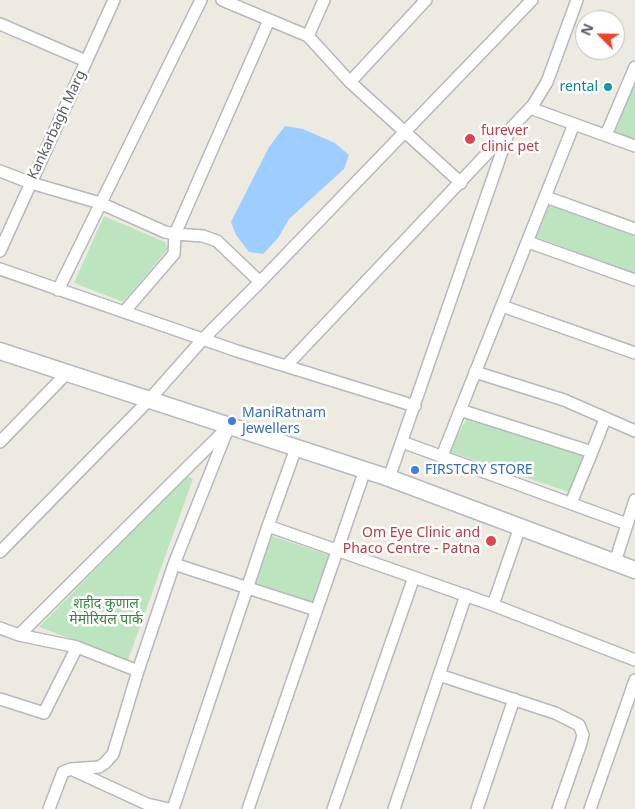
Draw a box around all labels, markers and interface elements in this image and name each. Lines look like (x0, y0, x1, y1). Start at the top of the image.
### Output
north arrow (575, 10, 625, 60)
text: N (576, 20, 598, 38)
street label: Kankarbagh Marg (24, 68, 90, 182)
place label: rental (559, 79, 598, 95)
marker: rental (602, 81, 614, 93)
place label: furever clinic pet (481, 123, 539, 156)
marker: furever clinic pet (463, 132, 477, 146)
place label: ManiRatnam Jewellers (242, 405, 326, 438)
marker: ManiRatnam Jewellers (226, 415, 238, 427)
place label: FIRSTCRY STORE (425, 462, 533, 478)
marker: FIRSTCRY STORE (409, 464, 421, 476)
place label: Om Eye Clinic and Phaco Centre - Patna (343, 525, 480, 558)
marker: Om Eye Clinic and Phaco Centre - Patna (484, 534, 498, 548)
park label: शहीद कुणाल मेमोरियल पार्क (69, 596, 143, 628)

